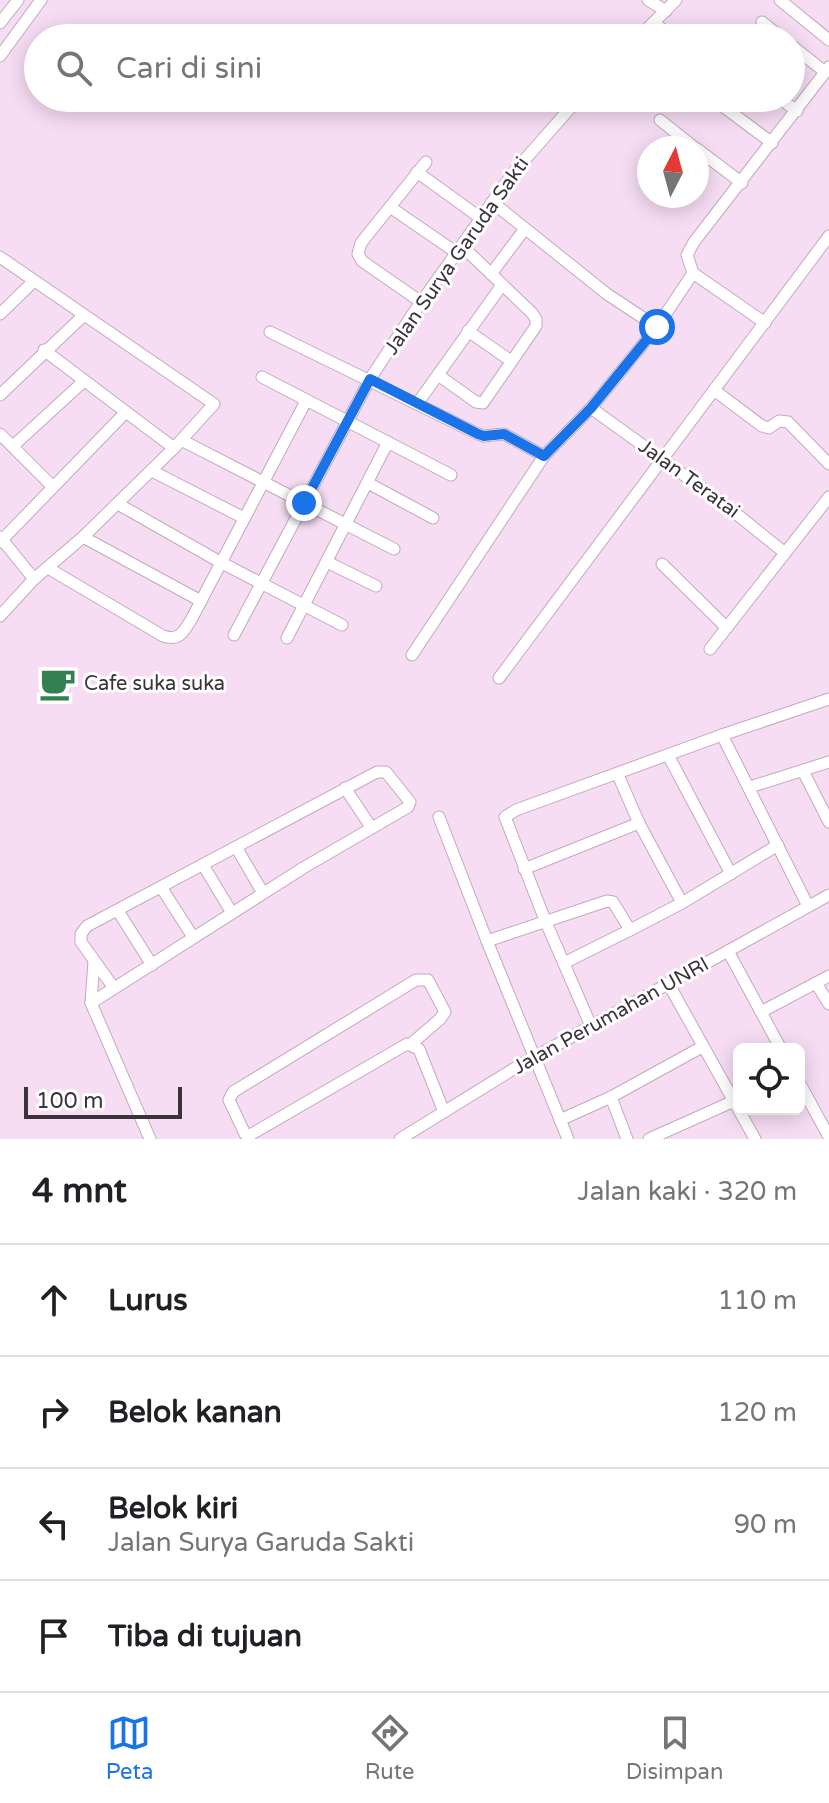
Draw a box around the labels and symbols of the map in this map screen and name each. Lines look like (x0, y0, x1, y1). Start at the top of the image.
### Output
north arrow (637, 136, 709, 208)
street label: Jalan Surya Garuda Sakti (380, 153, 534, 359)
route start (639, 309, 675, 345)
street label: Jalan Teratai (634, 434, 744, 524)
route end (286, 485, 322, 521)
cafe icon: Cafe suka suka (39, 665, 77, 703)
place label: Cafe suka suka (84, 672, 225, 696)
street label: Jalan Perumahan UNRI (509, 952, 713, 1080)
scale bar (24, 1083, 182, 1119)

